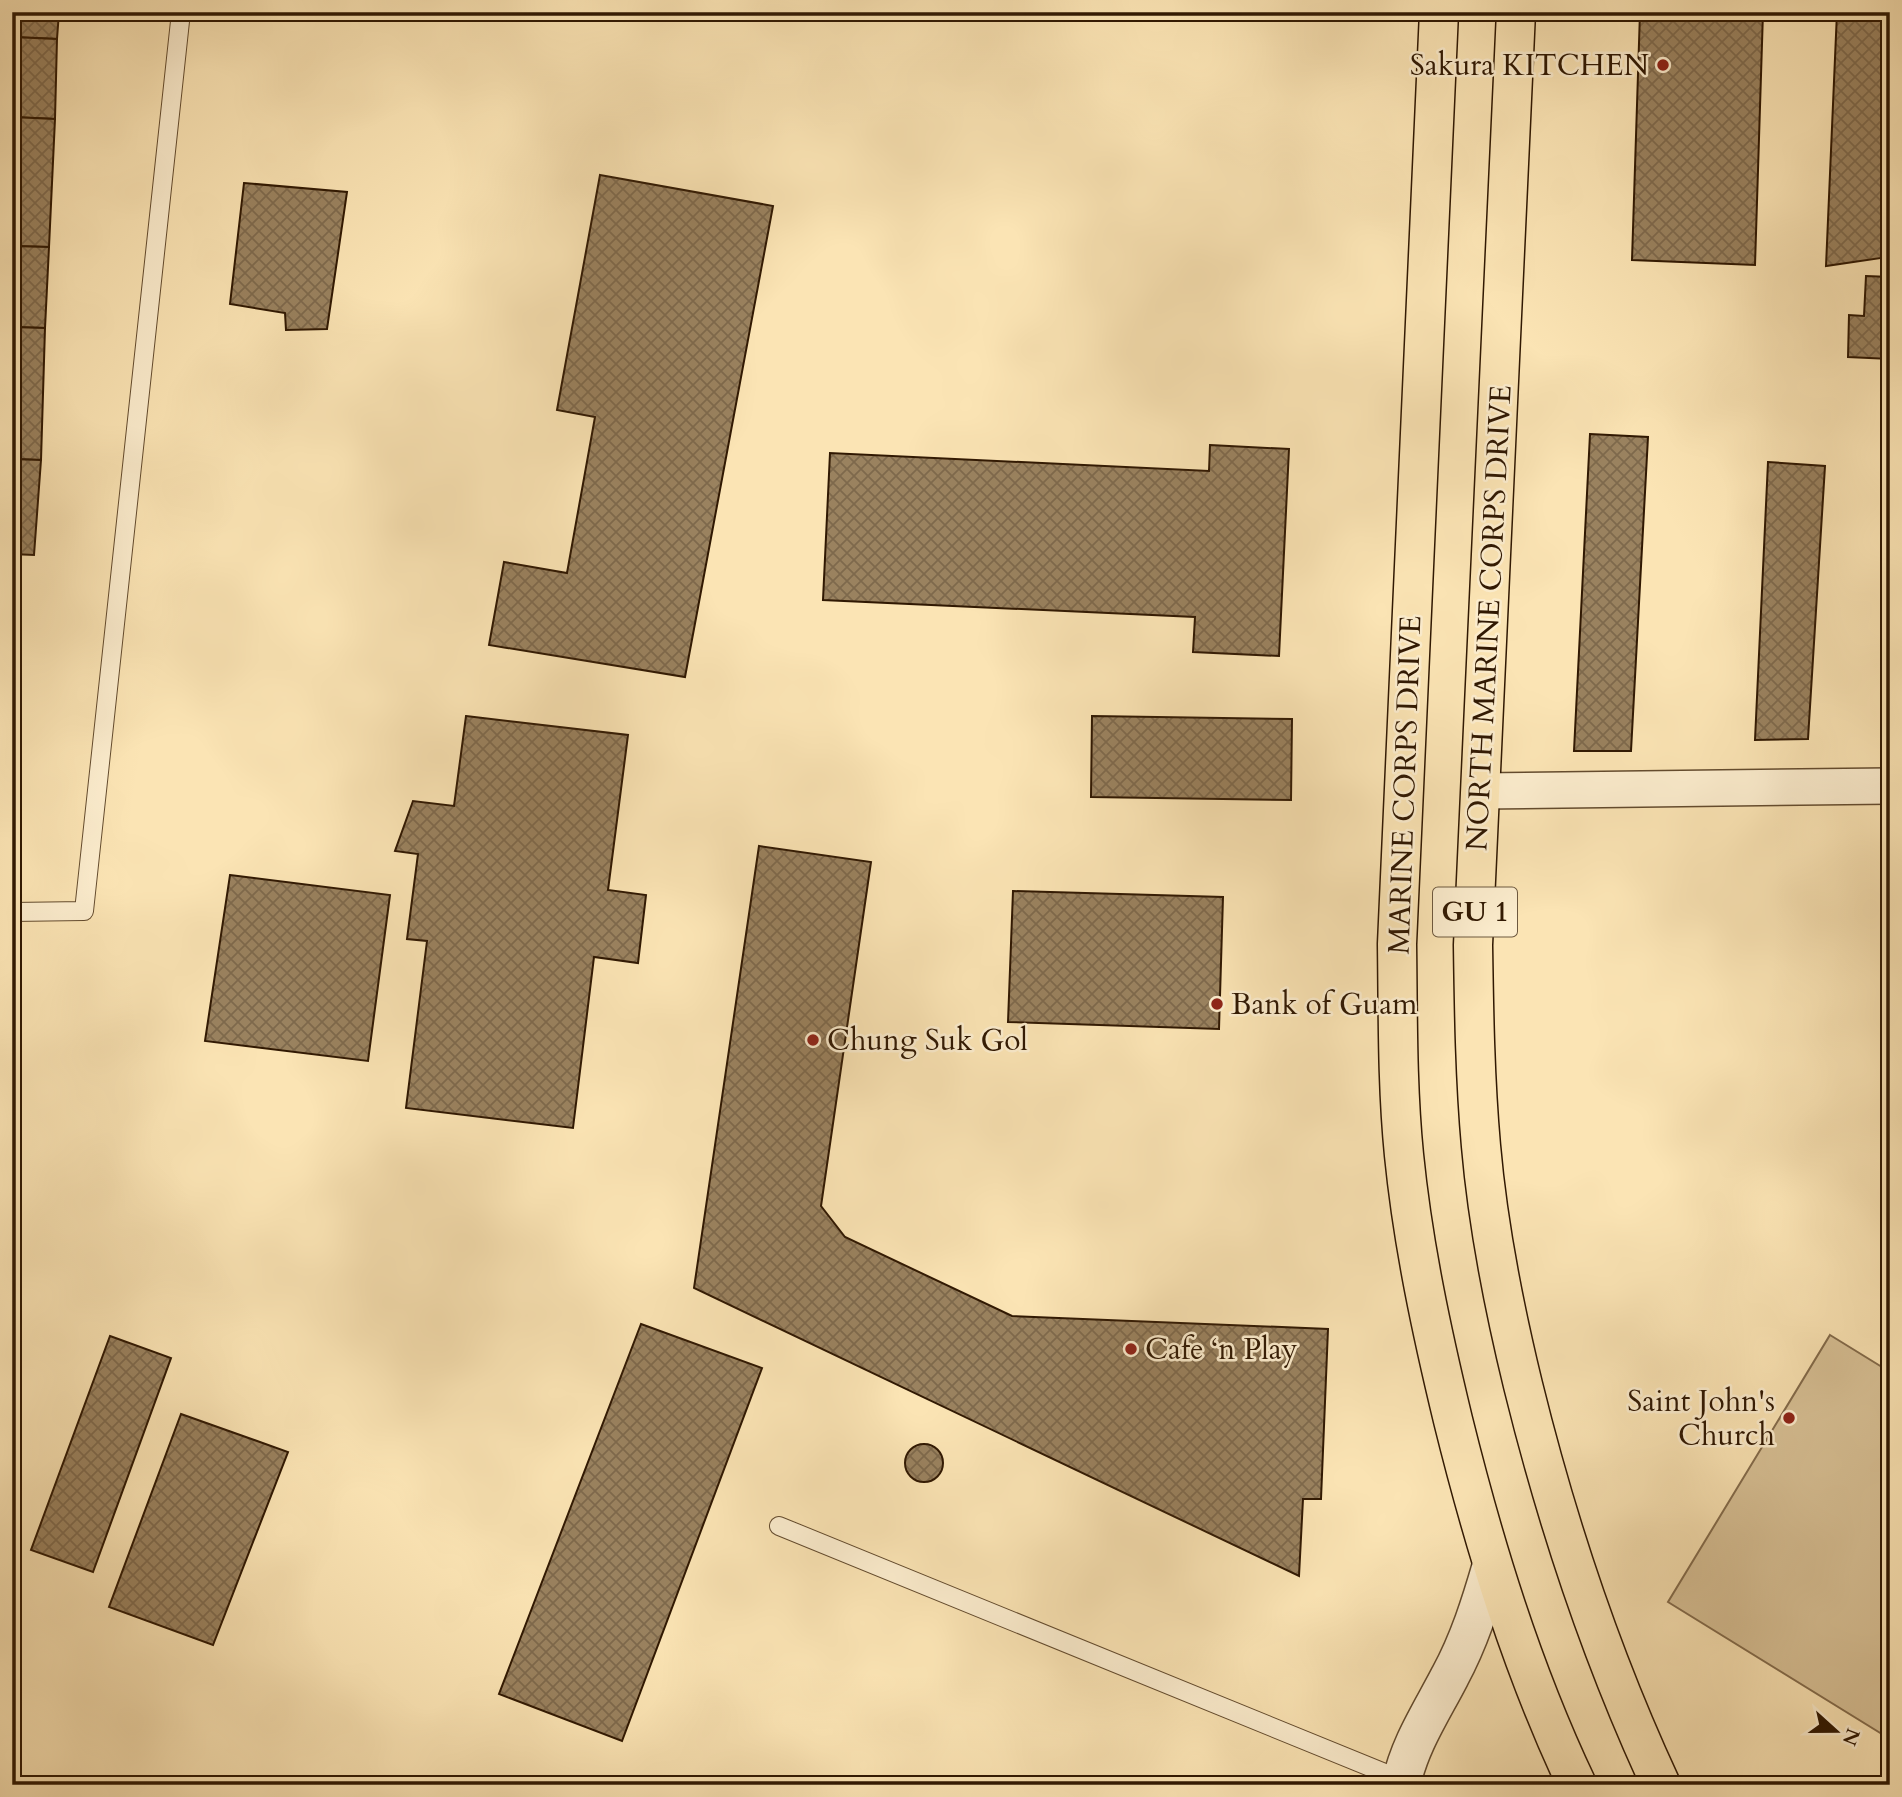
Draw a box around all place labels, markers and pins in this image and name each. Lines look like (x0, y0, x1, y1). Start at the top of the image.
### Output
place label: Sakura KITCHEN (1410, 45, 1649, 86)
marker: Sakura KITCHEN (1655, 57, 1671, 73)
place label: Bank of Guam (1231, 984, 1418, 1025)
marker: Bank of Guam (1209, 996, 1225, 1012)
place label: Chung Suk Gol (827, 1020, 1028, 1061)
marker: Chung Suk Gol (805, 1032, 821, 1048)
place label: Cafe ‘n Play (1145, 1329, 1298, 1370)
marker: Cafe ‘n Play (1123, 1341, 1139, 1357)
place label: Saint John's Church (1627, 1381, 1776, 1456)
marker: Saint John's Church (1781, 1410, 1797, 1426)

